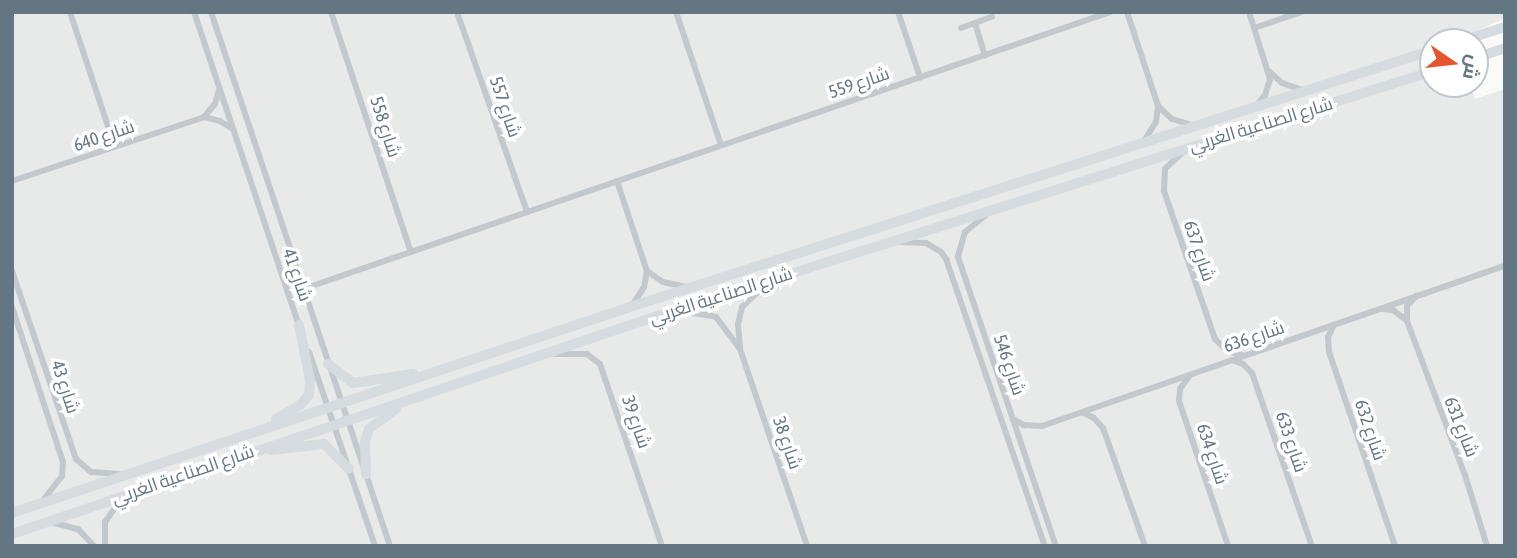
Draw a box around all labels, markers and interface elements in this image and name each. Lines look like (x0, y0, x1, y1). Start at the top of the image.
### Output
north arrow (1419, 28, 1489, 98)
text: ش (1459, 53, 1486, 82)
street label: شارع 559 (826, 63, 892, 103)
street label: شارع 557 (485, 74, 525, 140)
street label: شارع الصناعية الغربي (1186, 93, 1336, 157)
street label: شارع 558 (365, 94, 405, 160)
street label: شارع 640 (71, 116, 137, 156)
street label: شارع 637 (1179, 218, 1219, 284)
street label: شارع 41 (278, 246, 316, 304)
street label: شارع الصناعية الغربي (647, 263, 795, 329)
street label: شارع 636 (1221, 317, 1287, 357)
street label: شارع 546 (989, 332, 1029, 398)
street label: شارع 43 (46, 358, 84, 416)
street label: شارع 39 (617, 393, 655, 451)
street label: شارع 631 (1439, 394, 1483, 460)
street label: شارع 632 (1350, 397, 1390, 463)
street label: شارع 633 (1271, 409, 1311, 475)
street label: شارع 38 (768, 414, 806, 472)
street label: شارع 634 (1192, 421, 1232, 487)
street label: شارع الصناعية الغربي (109, 440, 257, 510)

